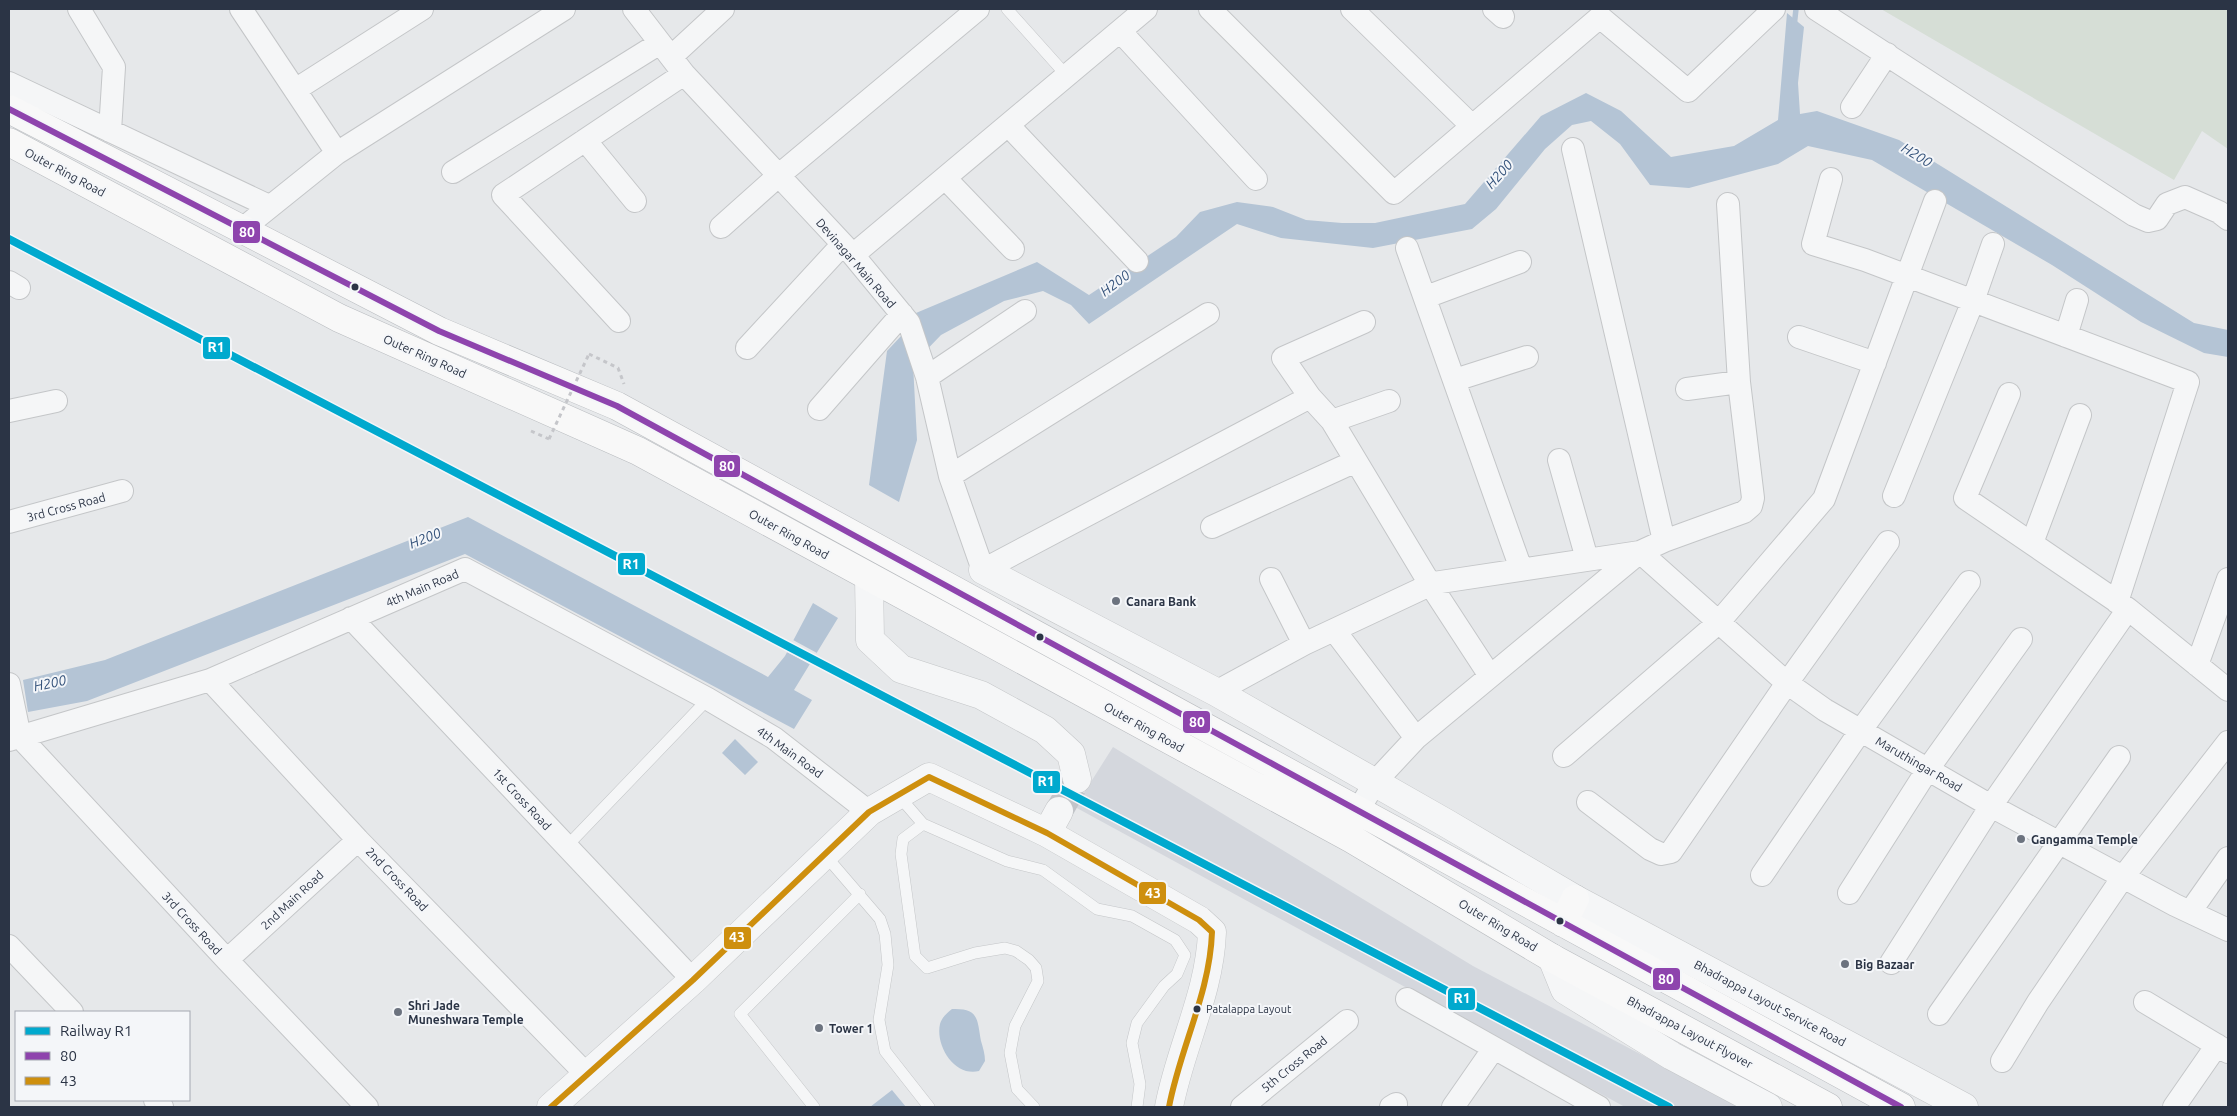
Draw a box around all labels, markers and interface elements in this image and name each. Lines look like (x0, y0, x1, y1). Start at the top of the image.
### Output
water label: H200 (1899, 140, 1935, 170)
street label: Outer Ring Road (23, 145, 107, 199)
water label: H200 (1482, 156, 1516, 192)
street label: Devinagar Main Road (814, 216, 898, 310)
line badge: 80 (232, 220, 261, 244)
text: 80 (239, 224, 255, 240)
water label: H200 (1097, 267, 1133, 299)
unlabelled marker (350, 282, 360, 292)
street label: Outer Ring Road (382, 332, 468, 380)
line badge: R1 (202, 336, 231, 360)
text: R1 (207, 339, 225, 355)
line badge: 80 (713, 454, 741, 478)
text: 80 (719, 458, 735, 474)
street label: 3rd Cross Road (25, 490, 107, 524)
street label: Outer Ring Road (747, 507, 831, 561)
water label: H200 (407, 524, 443, 552)
line badge: R1 (617, 552, 646, 576)
text: R1 (622, 556, 640, 572)
street label: 4th Main Road (384, 567, 460, 609)
marker: Canara Bank (1110, 595, 1122, 607)
place label: Canara Bank (1126, 595, 1197, 608)
unlabelled marker (1035, 632, 1045, 642)
water label: H200 (32, 672, 68, 694)
street label: Outer Ring Road (1102, 700, 1186, 754)
line badge: 80 (1182, 710, 1211, 734)
text: 80 (1189, 714, 1205, 730)
street label: 4th Main Road (755, 724, 825, 780)
street label: Maruthingar Road (1874, 734, 1964, 794)
street label: 1st Cross Road (490, 766, 554, 832)
line badge: R1 (1032, 770, 1061, 794)
text: R1 (1037, 773, 1055, 789)
marker: Gangamma Temple (2015, 833, 2027, 845)
place label: Gangamma Temple (2031, 833, 2138, 846)
street label: 2nd Cross Road (363, 845, 431, 913)
street label: 2nd Main Road (258, 868, 326, 932)
line badge: 43 (1138, 881, 1167, 905)
text: 43 (1145, 885, 1161, 901)
street label: 3rd Cross Road (160, 889, 224, 957)
street label: Outer Ring Road (1456, 896, 1540, 954)
unlabelled marker (1555, 916, 1565, 926)
line badge: 43 (723, 926, 752, 950)
text: 43 (729, 929, 745, 945)
street label: Bhadrappa Layout Service Road (1692, 957, 1848, 1049)
marker: Big Bazaar (1839, 958, 1851, 970)
place label: Big Bazaar (1855, 958, 1914, 971)
line badge: 80 (1652, 967, 1681, 991)
text: 80 (1658, 971, 1674, 987)
line badge: R1 (1447, 987, 1476, 1011)
text: R1 (1453, 990, 1471, 1006)
street label: Bhadrappa Layout Flyover (1625, 993, 1755, 1071)
place label: Shri Jade Muneshwara Temple (408, 999, 524, 1026)
place label: Patalappa Layout (1206, 1003, 1292, 1015)
marker: Patalappa Layout (1192, 1004, 1202, 1014)
marker: Shri Jade Muneshwara Temple (392, 1006, 404, 1018)
legend (15, 1011, 190, 1101)
text: Railway R1 (60, 1022, 132, 1039)
marker: Tower 1 (813, 1022, 825, 1034)
place label: Tower 1 (829, 1022, 873, 1035)
street label: 5th Cross Road (1259, 1034, 1329, 1094)
text: 80 (60, 1047, 77, 1064)
text: 43 (60, 1072, 77, 1089)

